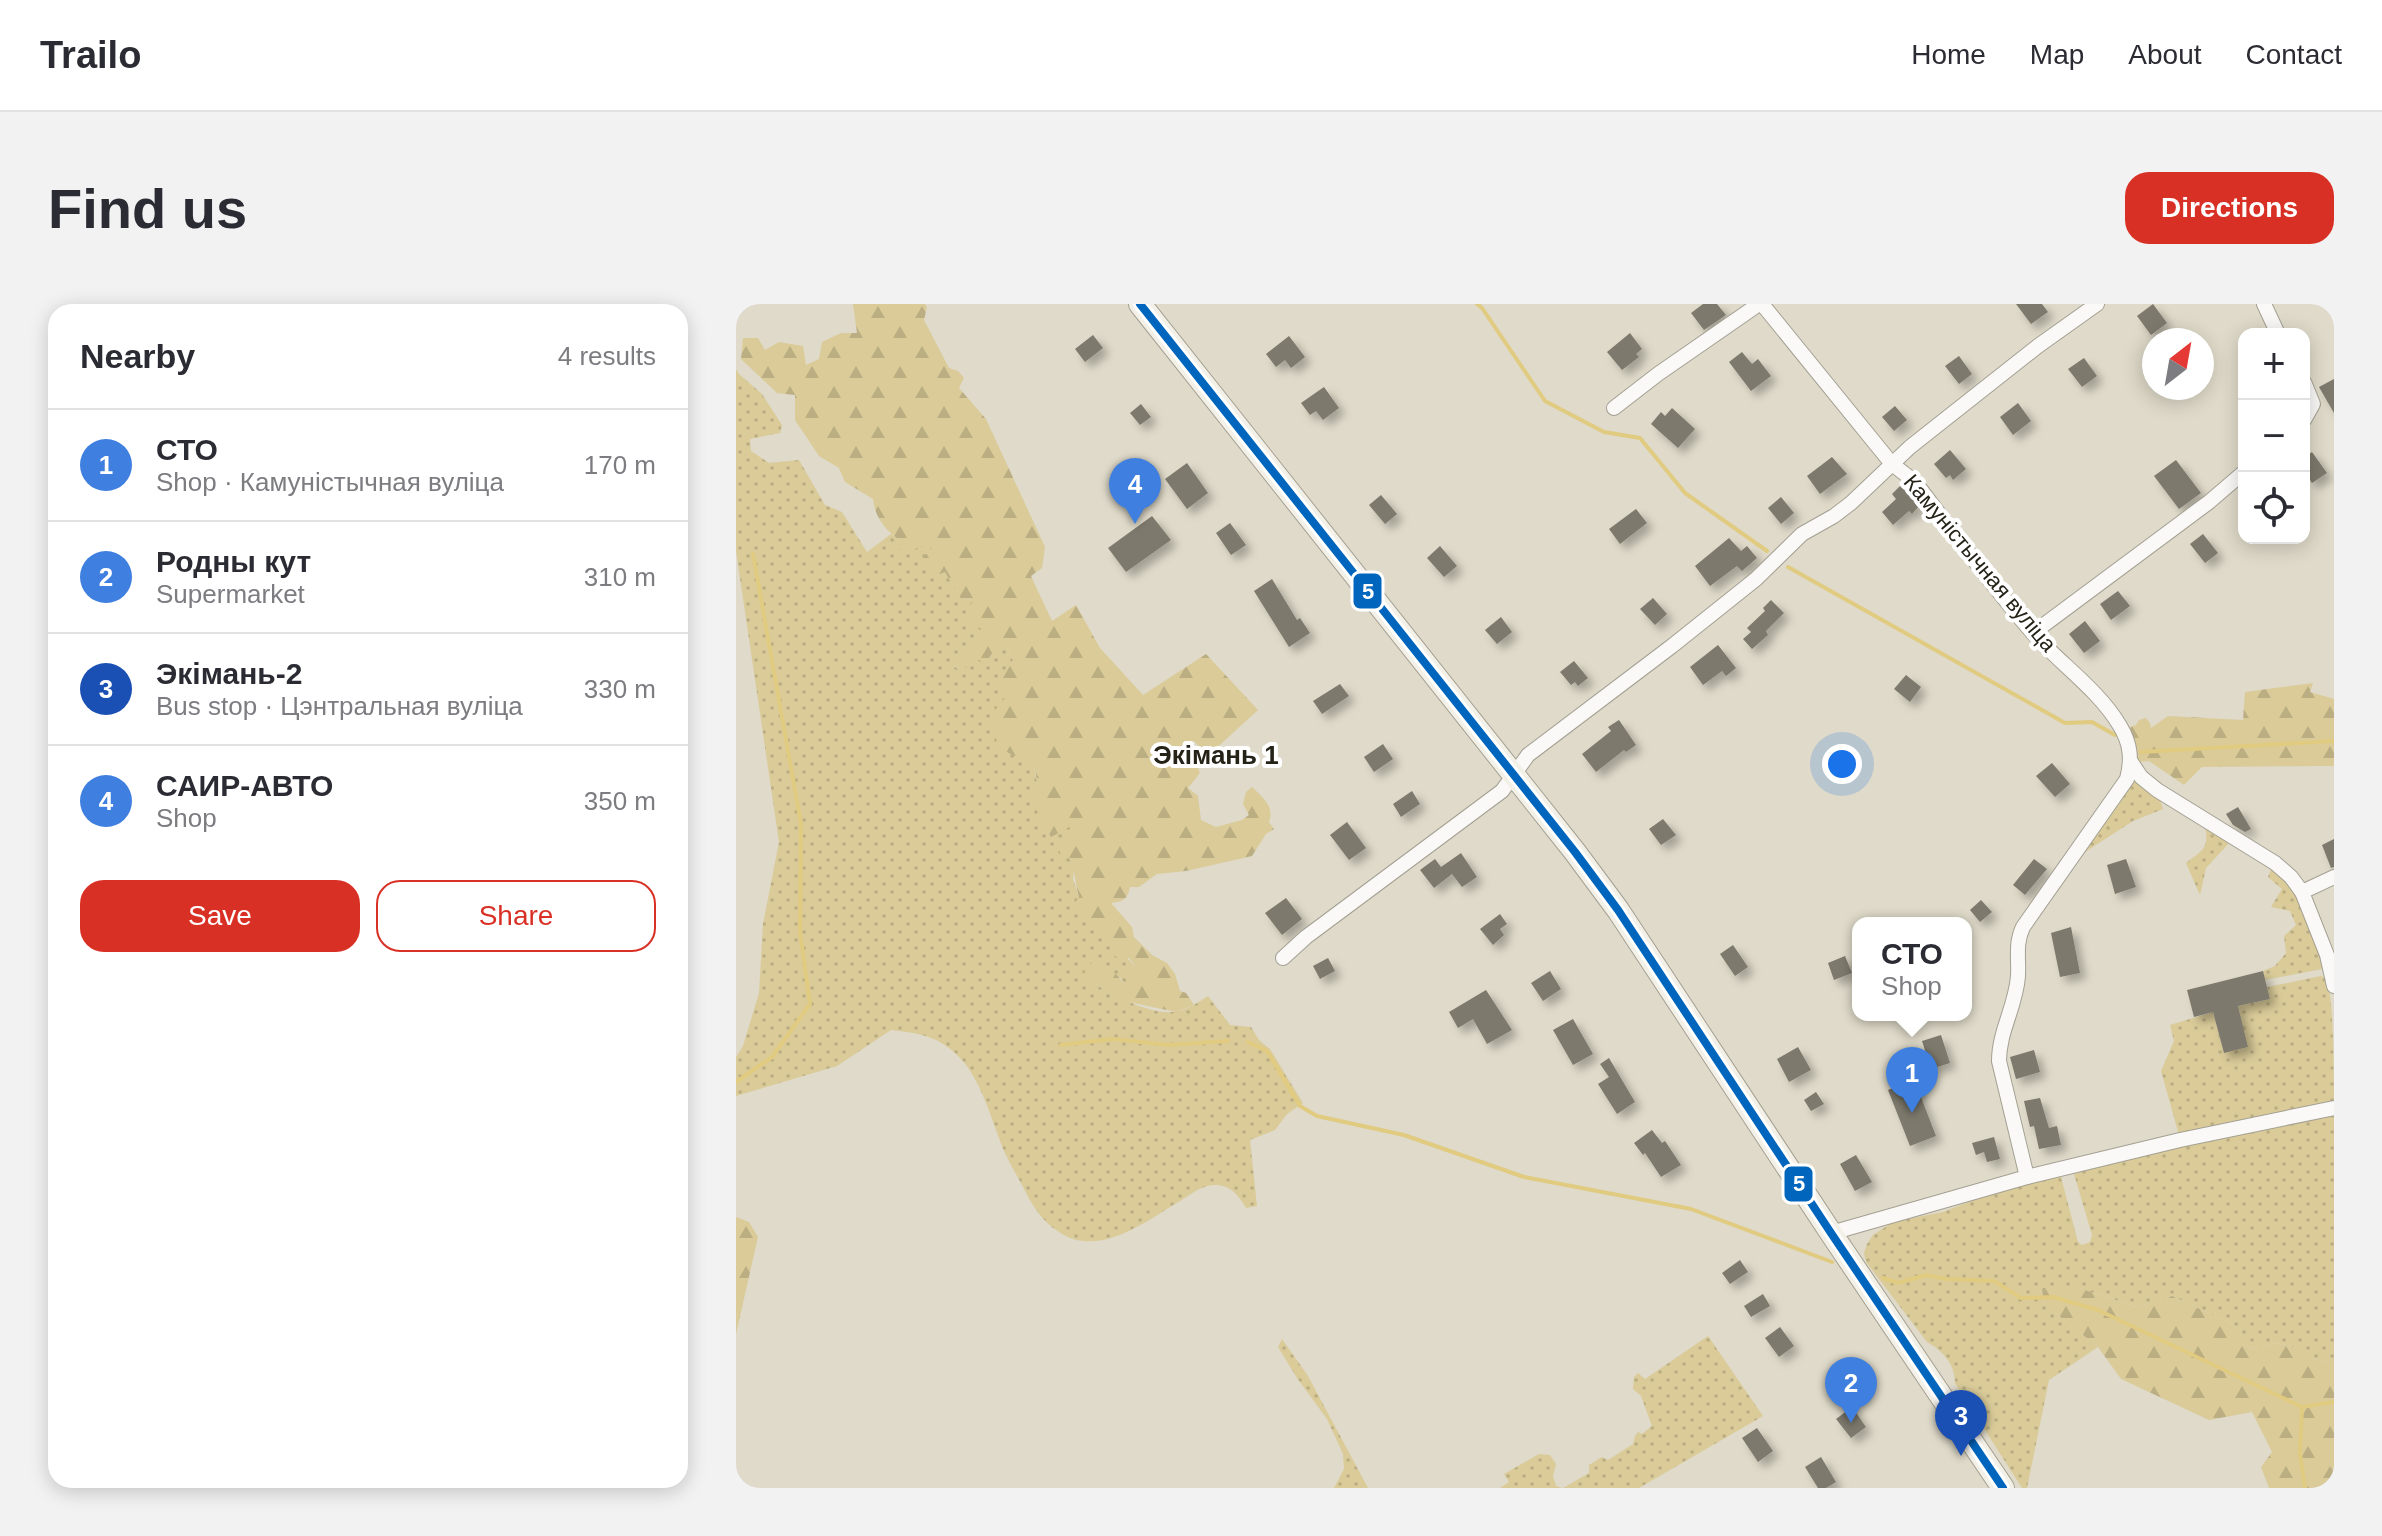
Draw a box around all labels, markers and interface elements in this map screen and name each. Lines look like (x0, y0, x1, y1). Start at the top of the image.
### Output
text: Trailo (40, 34, 141, 76)
text: Home (1911, 39, 1986, 70)
text: Map (2030, 39, 2084, 70)
text: About (2128, 39, 2202, 70)
text: Contact (2246, 39, 2342, 70)
button: Directions (2125, 172, 2334, 244)
text: Find us (48, 177, 247, 240)
north arrow (2142, 328, 2214, 400)
map controls (2238, 328, 2310, 544)
button: + (2238, 328, 2310, 400)
text: Nearby (80, 337, 195, 375)
text: 4 results (558, 341, 656, 371)
button: − (2238, 400, 2310, 472)
text: СТО (156, 433, 218, 466)
text: 1 (99, 450, 113, 480)
text: 170 m (584, 450, 656, 480)
pin: 4 (1109, 458, 1161, 524)
text: Shop · Камуністычная вуліца (156, 467, 504, 497)
street label: Камуністычная вуліца (1899, 469, 2062, 657)
button: locate (2238, 472, 2310, 544)
text: Родны кут (156, 545, 311, 578)
text: 2 (99, 562, 113, 592)
text: 310 m (584, 562, 656, 592)
line badge: 5 (1352, 572, 1383, 610)
text: Supermarket (156, 579, 305, 609)
text: 5 (1362, 579, 1374, 604)
text: Экімань-2 (156, 657, 302, 690)
text: 3 (99, 674, 113, 704)
text: 330 m (584, 674, 656, 704)
text: Bus stop · Цэнтральная вуліца (156, 691, 523, 721)
district label: Экімань 1 (1153, 740, 1279, 770)
your location (1822, 744, 1862, 784)
text: САИР-АВТО (156, 769, 333, 802)
text: 4 (99, 786, 113, 816)
text: 350 m (584, 786, 656, 816)
text: Shop (156, 803, 217, 833)
button: Save (80, 880, 360, 952)
button: Share (376, 880, 656, 952)
popup (1852, 917, 1972, 1021)
text: СТО (1881, 937, 1943, 970)
text: Shop (1881, 971, 1942, 1001)
pin: 1 (1886, 1047, 1938, 1113)
line badge: 5 (1783, 1165, 1814, 1203)
text: 5 (1793, 1171, 1805, 1196)
pin: 2 (1825, 1357, 1877, 1423)
pin: 3 (1935, 1390, 1987, 1456)

